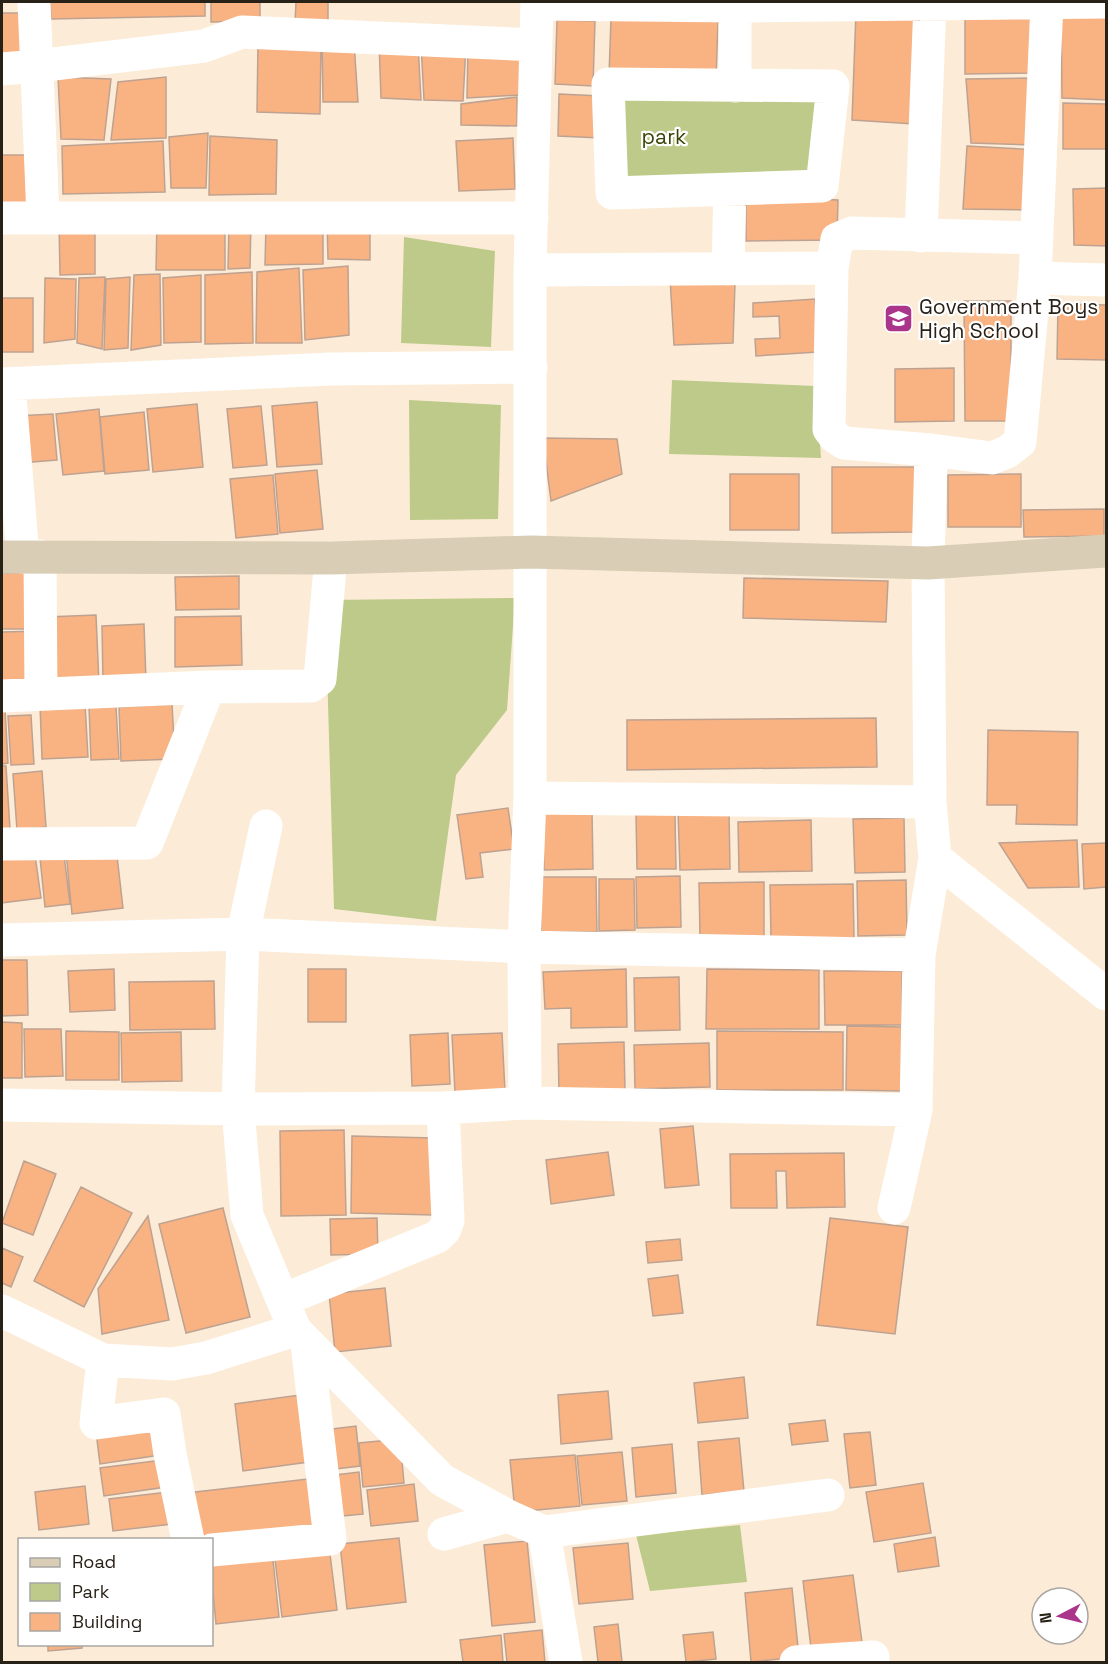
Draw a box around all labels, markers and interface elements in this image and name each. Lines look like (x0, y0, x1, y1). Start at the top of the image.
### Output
park label: park (642, 123, 686, 150)
place label: Government Boys High School (919, 293, 1098, 344)
school or university icon: Government Boys High School (882, 302, 914, 334)
legend (18, 1538, 213, 1646)
text: Road (72, 1550, 116, 1573)
text: Park (72, 1580, 110, 1603)
north arrow (1030, 1586, 1090, 1646)
text: Building (72, 1610, 142, 1633)
text: N (1035, 1611, 1057, 1624)

